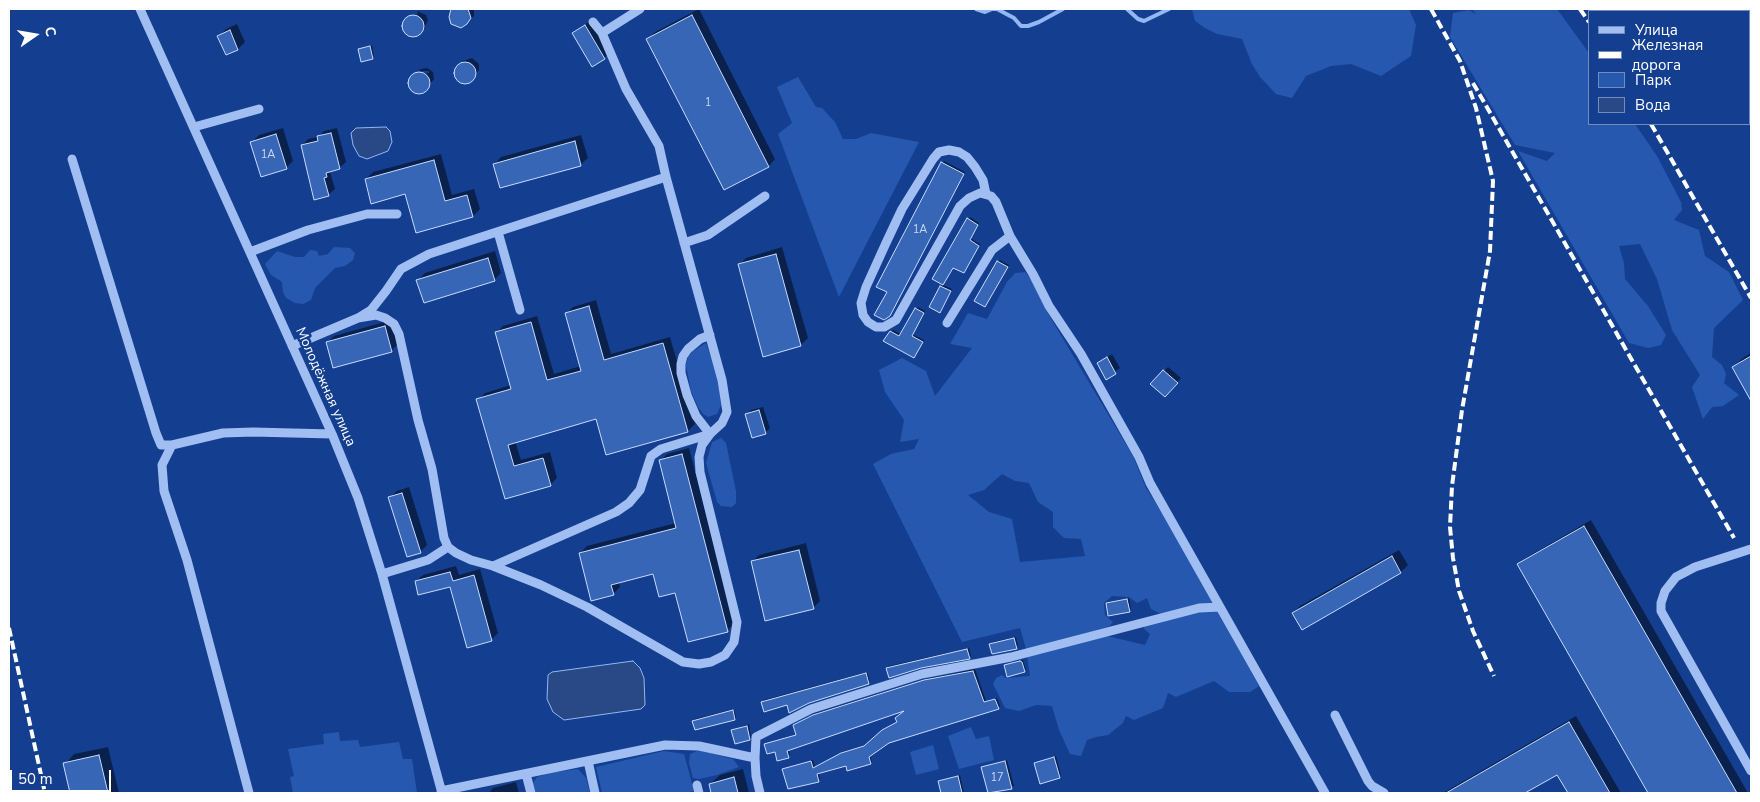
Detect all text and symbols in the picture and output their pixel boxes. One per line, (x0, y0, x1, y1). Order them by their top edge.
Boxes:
north arrow (10, 10, 60, 60)
legend (1588, 10, 1750, 125)
text: Улица (1635, 20, 1678, 40)
text: С (40, 25, 60, 38)
text: Железная дорога (1632, 35, 1703, 75)
text: Парк (1635, 70, 1671, 90)
text: Вода (1635, 95, 1671, 115)
house number: 1 (705, 96, 711, 110)
house number: 1А (261, 148, 275, 162)
house number: 1А (913, 223, 927, 237)
street label: Молодёжная улица (291, 325, 359, 449)
scale bar (12, 760, 114, 792)
text: 50 m (18, 769, 53, 789)
house number: 17 (990, 771, 1004, 785)

